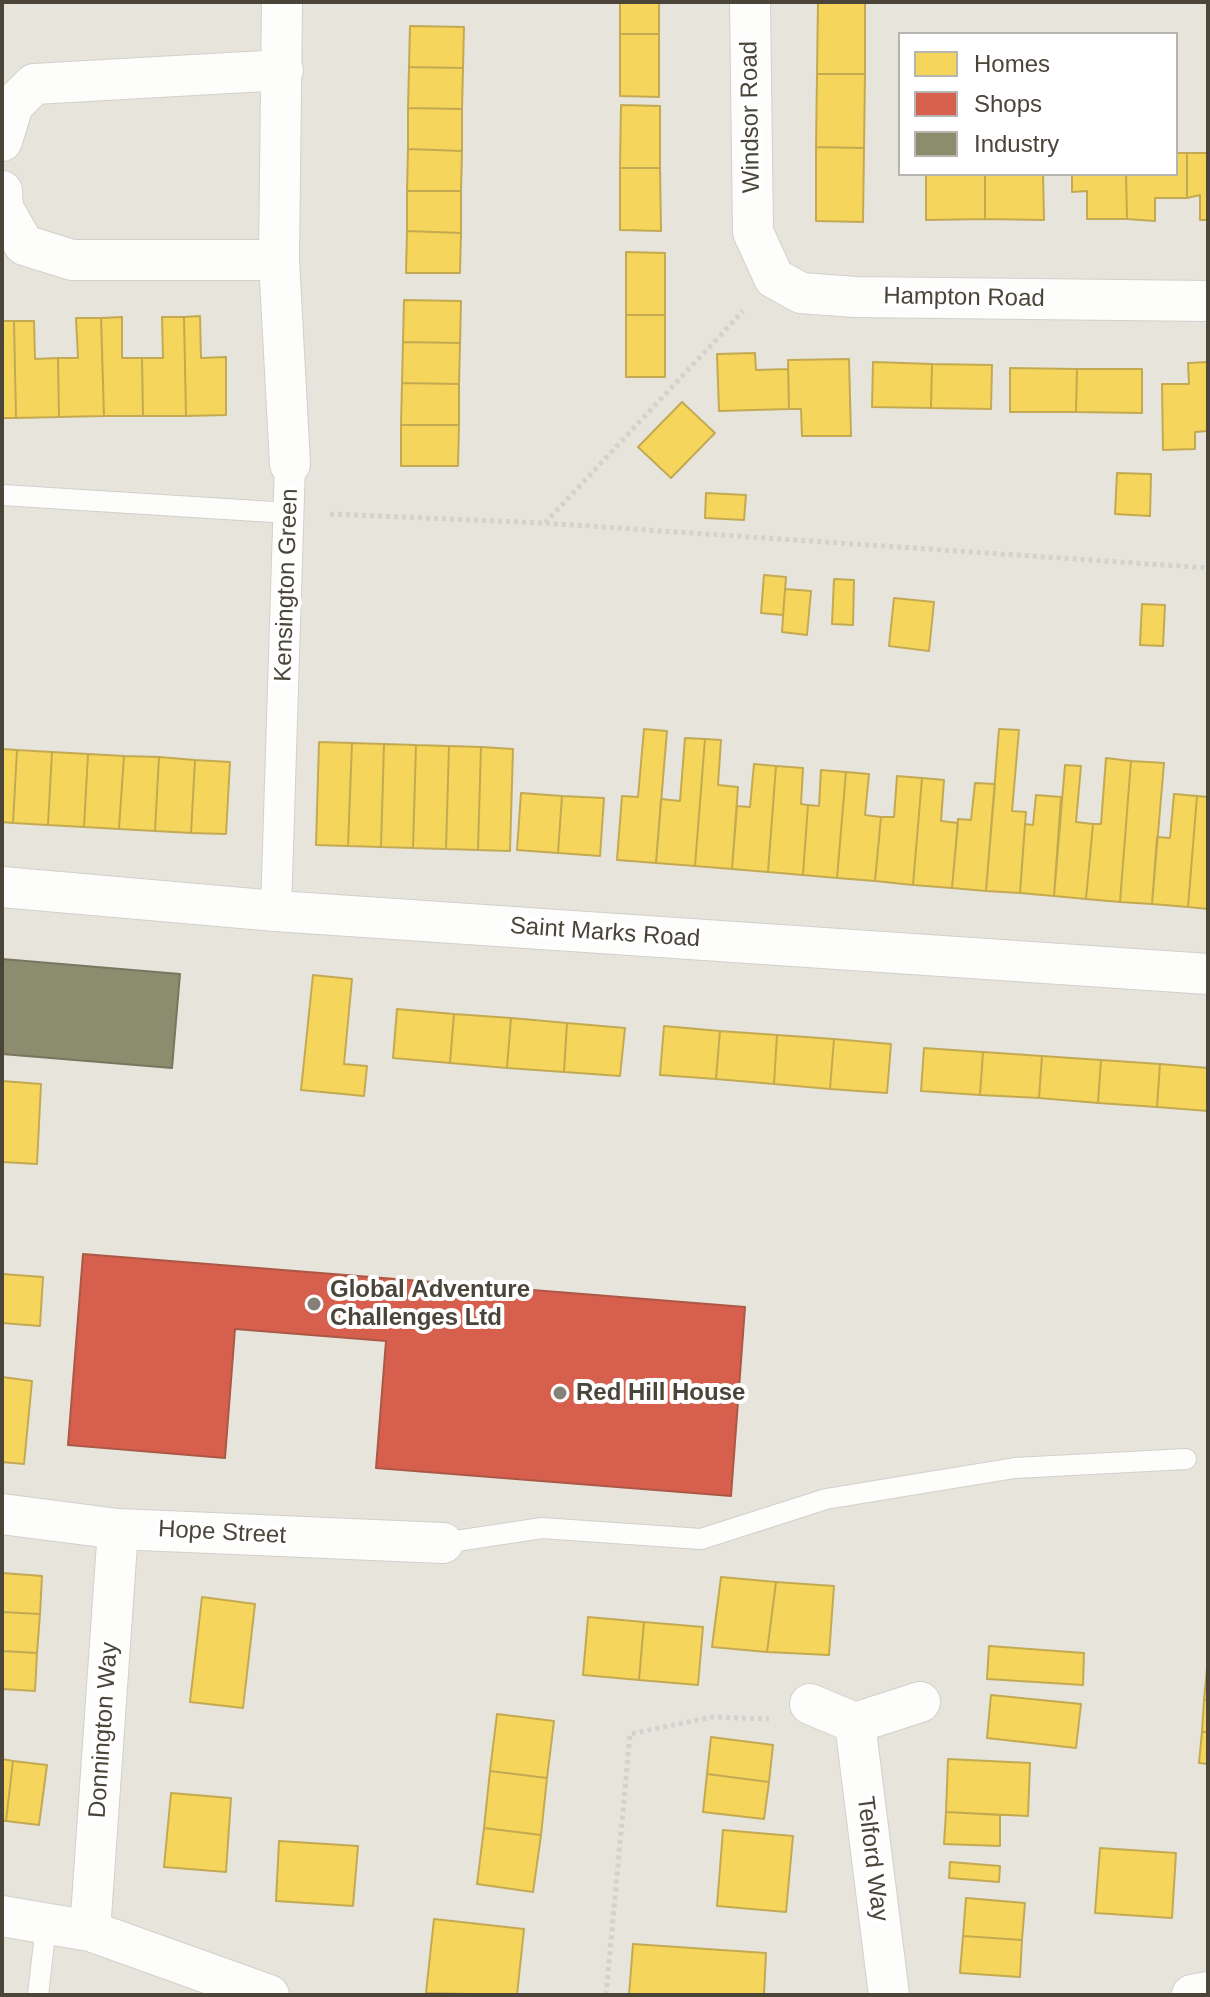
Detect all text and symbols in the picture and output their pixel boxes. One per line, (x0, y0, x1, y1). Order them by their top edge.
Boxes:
legend (898, 32, 1178, 176)
street label: Windsor Road (735, 41, 767, 193)
text: Homes (974, 50, 1050, 77)
text: Shops (974, 90, 1042, 117)
text: Industry (974, 130, 1059, 157)
street label: Hampton Road (883, 282, 1045, 314)
street label: Kensington Green (269, 488, 305, 682)
street label: Saint Marks Road (509, 912, 701, 954)
place label: Global Adventure Challenges Ltd (330, 1276, 530, 1332)
marker: Global Adventure Challenges Ltd (305, 1295, 323, 1313)
place label: Red Hill House (576, 1379, 745, 1407)
marker: Red Hill House (551, 1384, 569, 1402)
street label: Hope Street (157, 1515, 287, 1551)
street label: Donnington Way (83, 1641, 125, 1819)
street label: Telford Way (850, 1795, 894, 1923)

